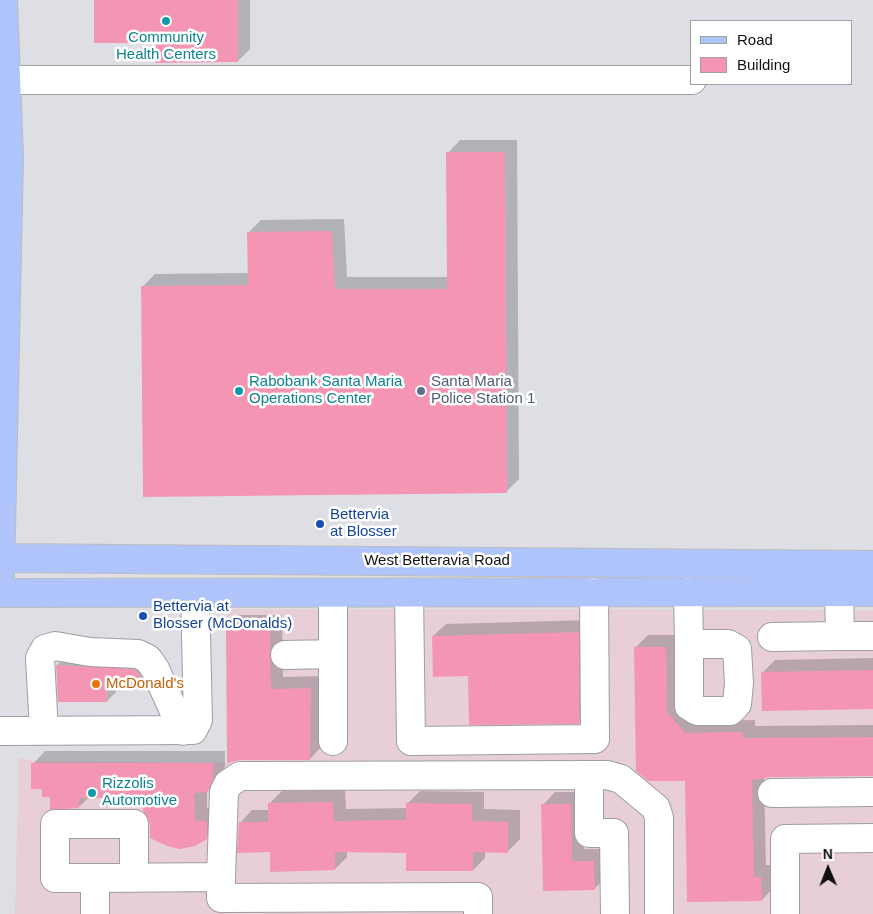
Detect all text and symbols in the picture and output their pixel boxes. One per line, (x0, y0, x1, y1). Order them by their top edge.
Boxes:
marker: Community Health Centers (160, 15, 172, 27)
legend (690, 20, 853, 85)
place label: Community Health Centers (116, 29, 216, 64)
text: Road (737, 31, 773, 48)
text: Building (737, 56, 790, 73)
place label: Rabobank Santa Maria Operations Center (249, 373, 402, 408)
place label: Santa Maria Police Station 1 (431, 373, 535, 408)
marker: Rabobank Santa Maria Operations Center (233, 385, 245, 397)
marker: Santa Maria Police Station 1 (415, 385, 427, 397)
place label: Bettervia at Blosser (330, 506, 397, 541)
marker: Bettervia at Blosser (314, 518, 326, 530)
street label: West Betteravia Road (364, 552, 510, 570)
place label: Bettervia at Blosser (McDonalds) (153, 598, 292, 633)
marker: Bettervia at Blosser (McDonalds) (137, 610, 149, 622)
place label: McDonald's (106, 675, 184, 693)
marker: McDonald's (90, 678, 102, 690)
place label: Rizzolis Automotive (102, 775, 177, 810)
marker: Rizzolis Automotive (86, 787, 98, 799)
north arrow (803, 844, 853, 894)
text: N (823, 846, 833, 862)

